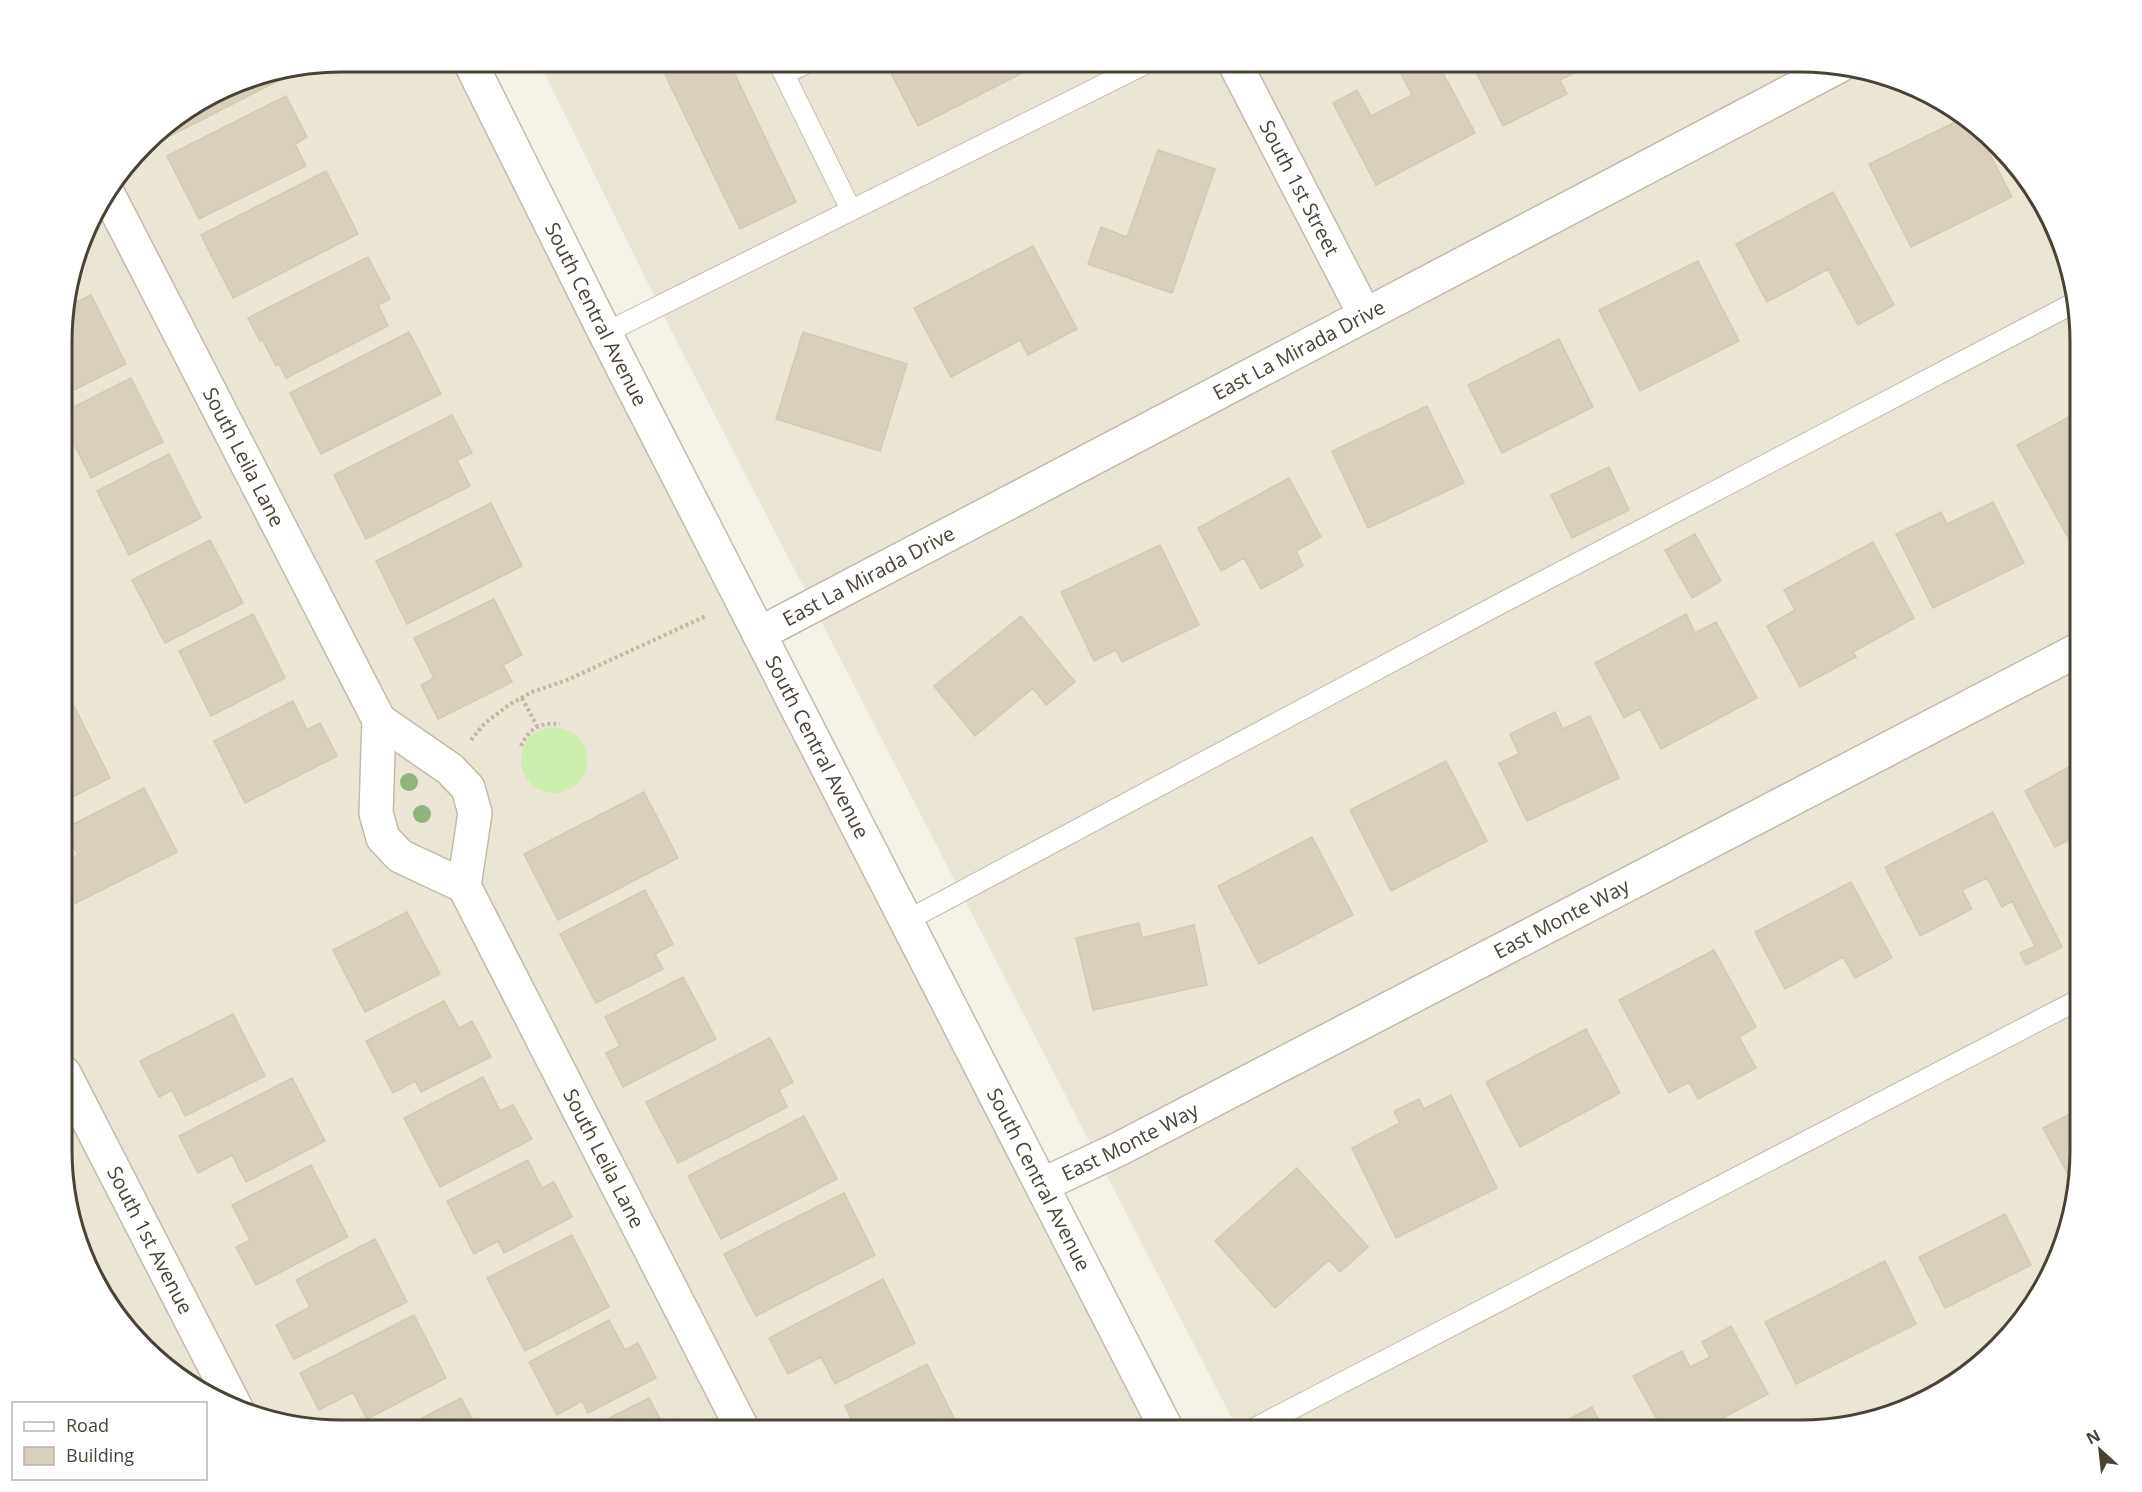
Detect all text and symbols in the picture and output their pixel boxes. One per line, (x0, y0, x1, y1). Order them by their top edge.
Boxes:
street label: South 1st Street (1253, 115, 1346, 260)
street label: South Central Avenue (539, 218, 654, 410)
street label: East La Mirada Drive (1208, 293, 1389, 406)
street label: South Leila Lane (197, 383, 291, 531)
street label: East La Mirada Drive (778, 519, 959, 632)
street label: South Central Avenue (759, 651, 876, 843)
street label: East Monte Way (1489, 871, 1635, 965)
street label: South Central Avenue (981, 1083, 1097, 1276)
street label: South Leila Lane (557, 1084, 651, 1232)
street label: East Monte Way (1057, 1096, 1204, 1187)
street label: South 1st Avenue (101, 1161, 200, 1319)
legend (12, 1402, 207, 1480)
text: Road (66, 1413, 109, 1437)
north arrow (2070, 1420, 2130, 1480)
text: N (2082, 1424, 2104, 1449)
text: Building (66, 1443, 134, 1467)

